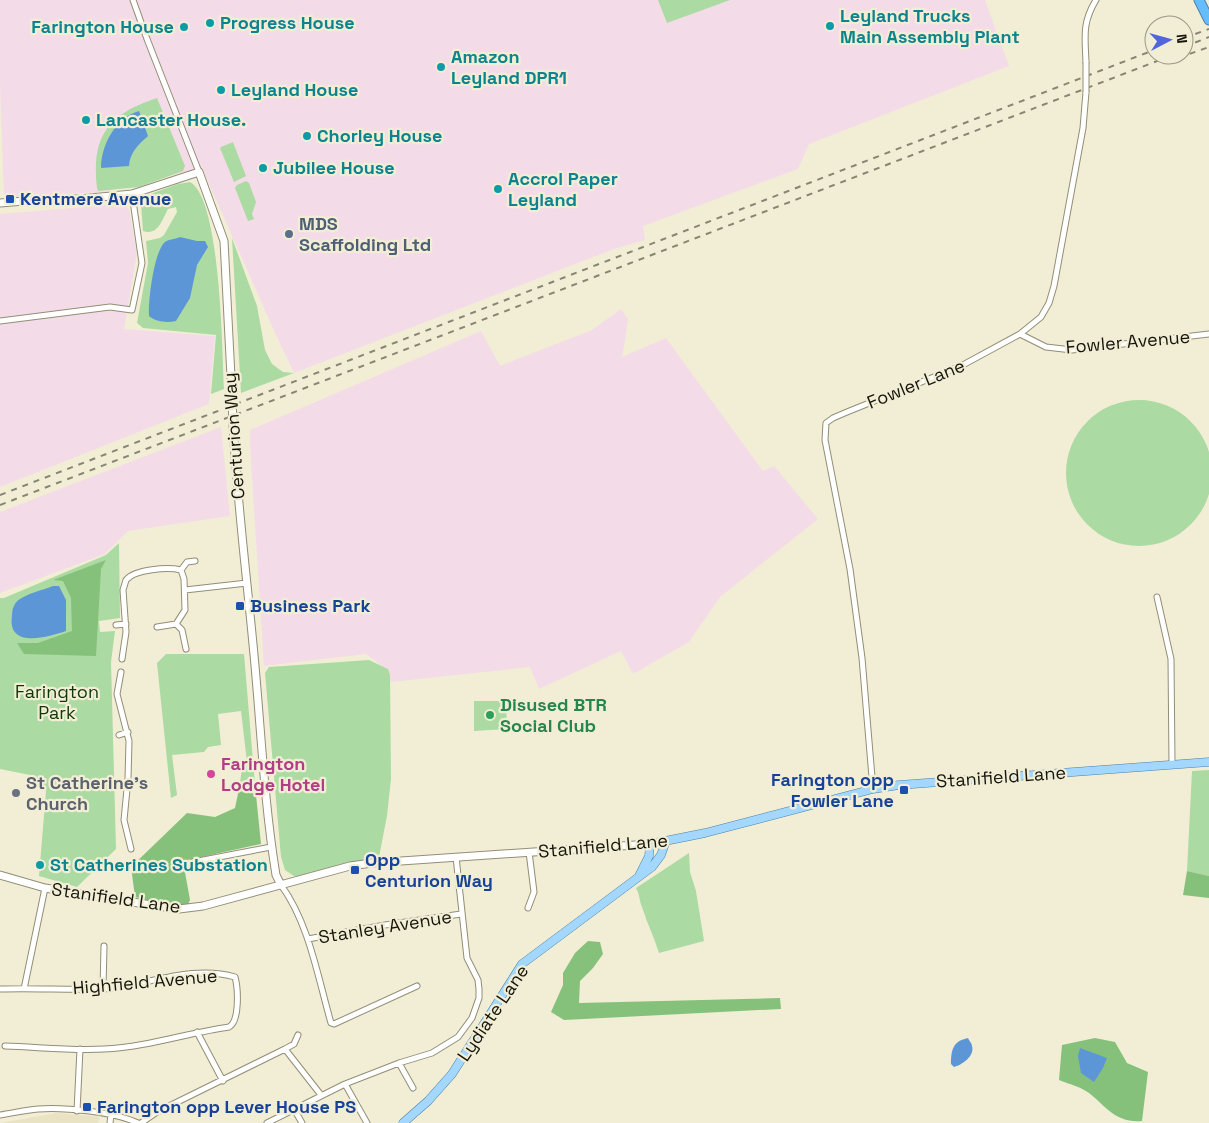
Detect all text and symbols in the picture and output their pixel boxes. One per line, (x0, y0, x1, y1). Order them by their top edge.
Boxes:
place label: Leyland Trucks Main Assembly Plant (840, 4, 1020, 48)
place label: Progress House (220, 11, 355, 34)
place label: Farington House (31, 15, 174, 38)
north arrow (1144, 15, 1194, 65)
marker: Progress House (204, 17, 216, 29)
marker: Leyland Trucks Main Assembly Plant (824, 20, 836, 32)
marker: Farington House (178, 21, 190, 33)
text: N (1172, 33, 1191, 44)
place label: Amazon Leyland DPR1 (451, 45, 567, 89)
marker: Amazon Leyland DPR1 (435, 61, 447, 73)
place label: Leyland House (231, 78, 358, 101)
marker: Leyland House (215, 84, 227, 96)
place label: Lancaster House. (96, 108, 246, 131)
marker: Lancaster House. (80, 114, 92, 126)
place label: Chorley House (317, 124, 442, 147)
marker: Chorley House (301, 130, 313, 142)
place label: Jubilee House (273, 156, 395, 179)
marker: Jubilee House (257, 162, 269, 174)
place label: Accrol Paper Leyland (508, 167, 618, 211)
marker: Accrol Paper Leyland (492, 183, 504, 195)
place label: Kentmere Avenue (20, 187, 171, 210)
marker: Kentmere Avenue (4, 193, 16, 205)
place label: MDS Scaffolding Ltd (299, 212, 431, 256)
marker: MDS Scaffolding Ltd (283, 228, 295, 240)
street label: Fowler Avenue (1065, 325, 1191, 358)
street label: Fowler Lane (864, 354, 968, 414)
street label: Centurion Way (218, 372, 249, 500)
place label: Business Park (250, 594, 371, 617)
marker: Business Park (234, 600, 246, 612)
park label: Farington Park (15, 680, 99, 724)
place label: Disused BTR Social Club (500, 693, 607, 737)
marker: Disused BTR Social Club (484, 709, 496, 721)
place label: Farington Lodge Hotel (221, 752, 325, 796)
street label: Stanifield Lane (935, 760, 1067, 793)
marker: Farington Lodge Hotel (205, 768, 217, 780)
place label: Farington opp Fowler Lane (771, 768, 894, 812)
place label: St Catherine's Church (26, 771, 148, 815)
marker: Farington opp Fowler Lane (898, 784, 910, 796)
marker: St Catherine's Church (10, 787, 22, 799)
street label: Stanifield Lane (537, 828, 669, 863)
place label: Opp Centurion Way (365, 848, 493, 892)
place label: St Catherines Substation (50, 853, 268, 876)
marker: St Catherines Substation (34, 859, 46, 871)
marker: Opp Centurion Way (349, 864, 361, 876)
street label: Stanifield Lane (50, 877, 182, 918)
street label: Stanley Avenue (317, 905, 453, 948)
street label: Lydiate Lane (452, 960, 533, 1065)
street label: Highfield Avenue (72, 964, 218, 999)
place label: Farington opp Lever House PS (97, 1095, 356, 1118)
marker: Farington opp Lever House PS (81, 1101, 93, 1113)

